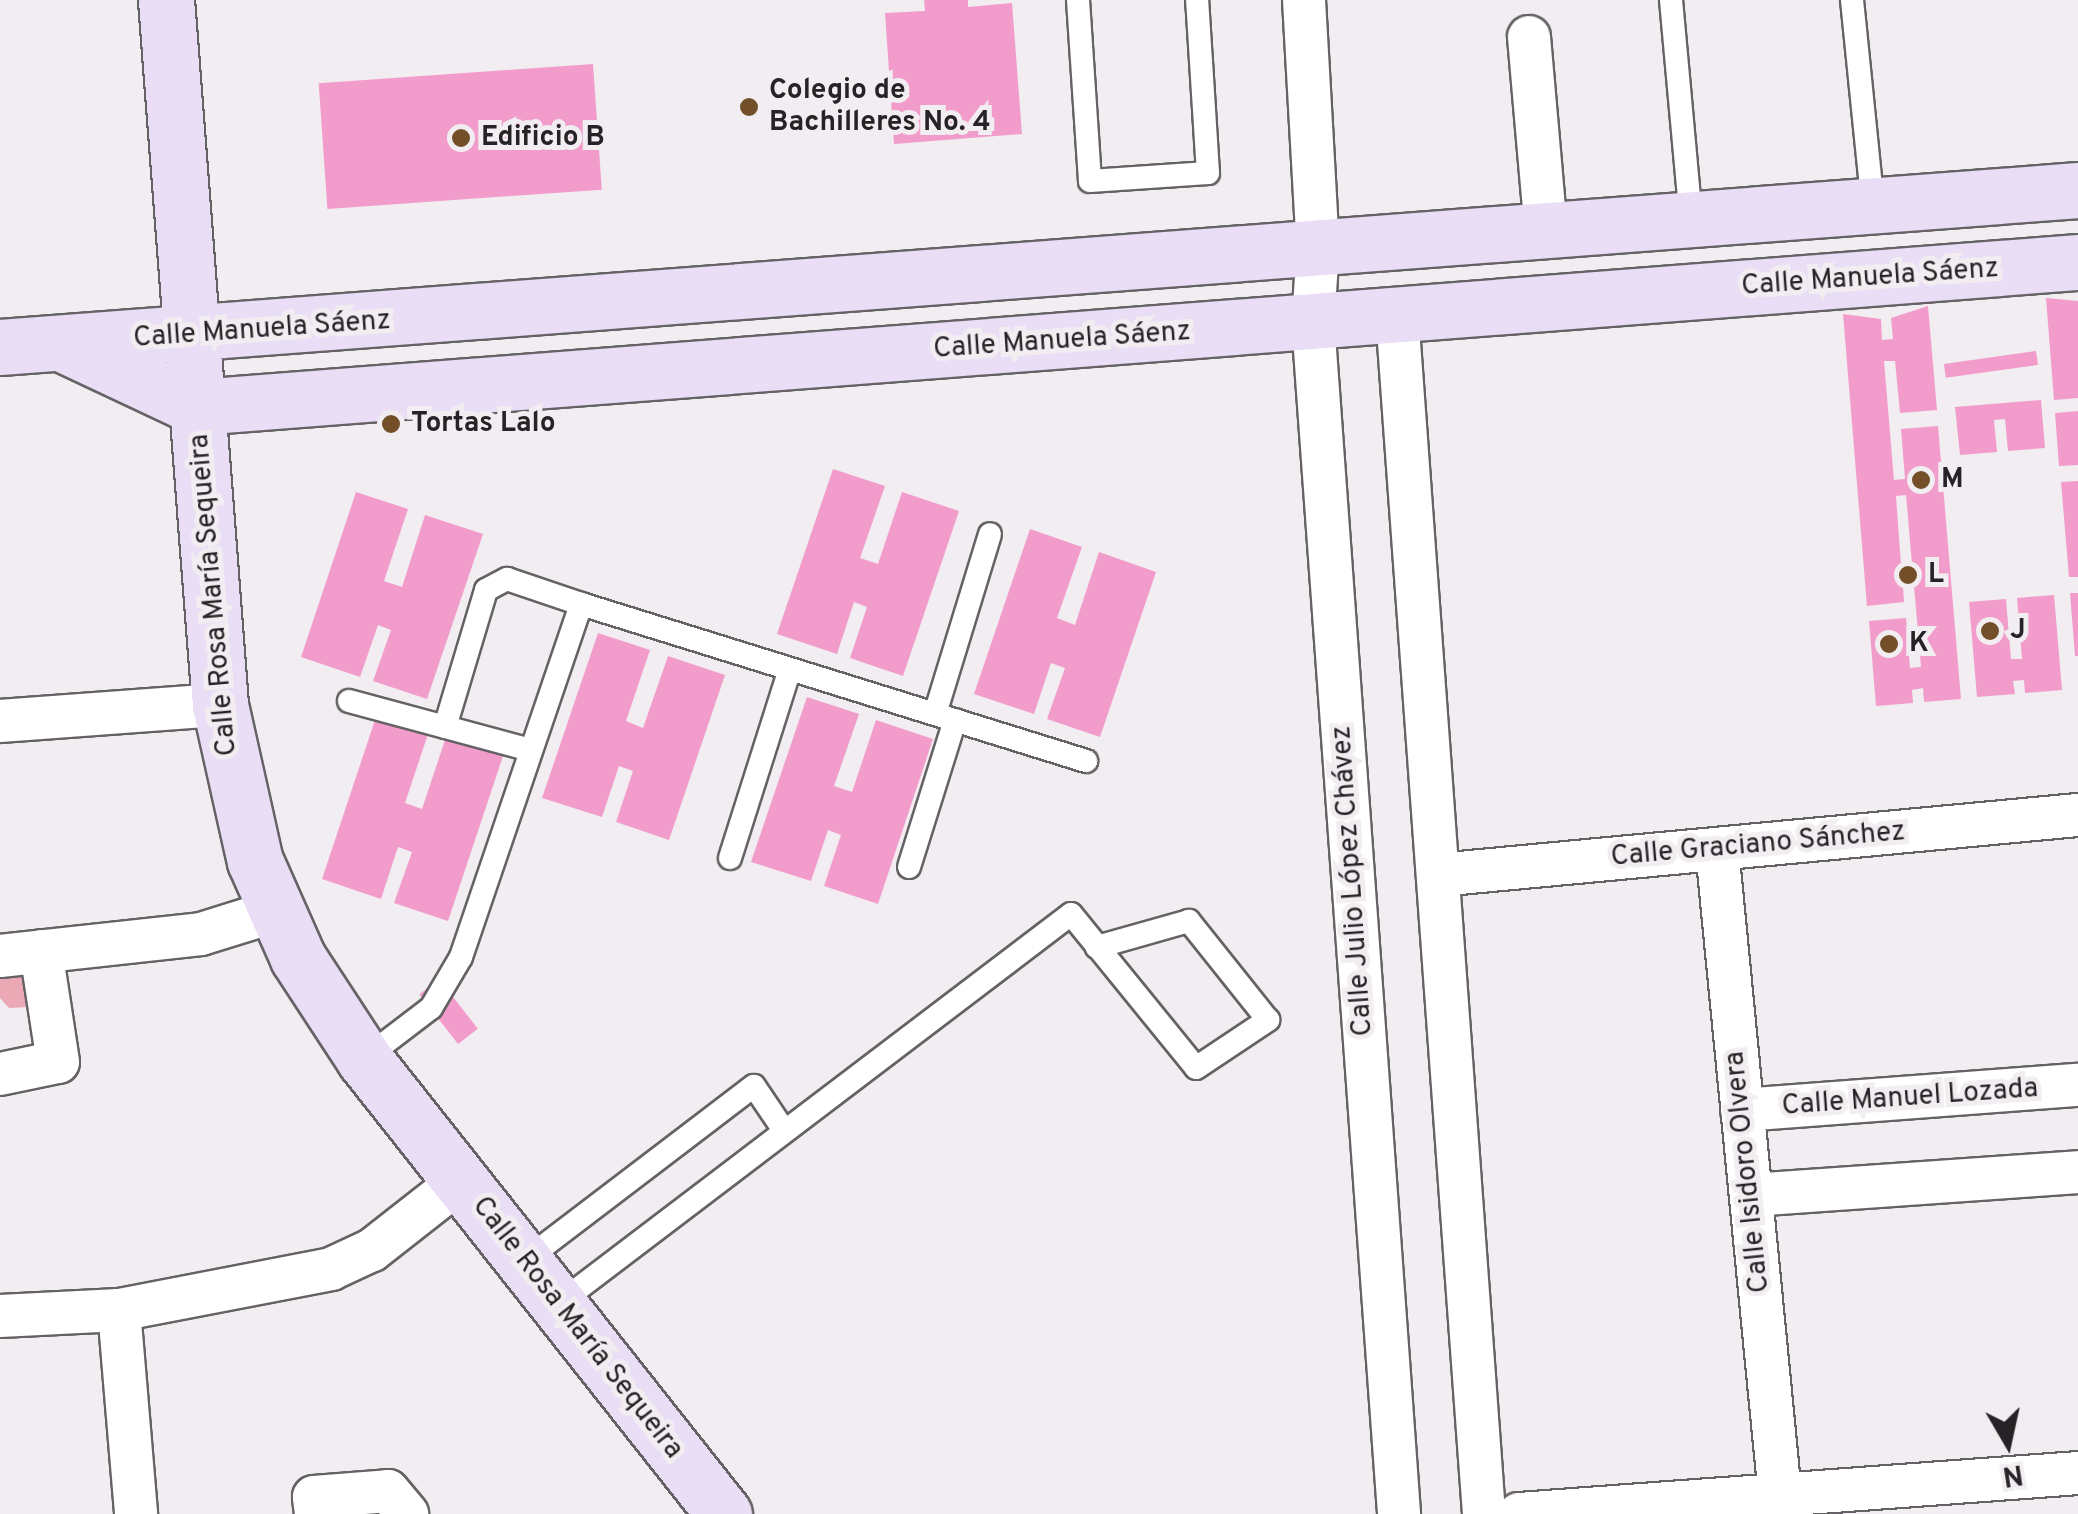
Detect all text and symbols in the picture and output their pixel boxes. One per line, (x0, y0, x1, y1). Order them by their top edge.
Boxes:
place label: Colegio de Bachilleres No. 4 (769, 74, 991, 140)
marker: Colegio de Bachilleres No. 4 (738, 96, 760, 118)
place label: Edificio B (481, 121, 605, 155)
marker: Edificio B (450, 127, 472, 149)
street label: Calle Manuela Sáenz (1740, 252, 2000, 304)
street label: Calle Manuela Sáenz (132, 304, 392, 356)
street label: Calle Manuela Sáenz (932, 315, 1192, 367)
place label: Tortas Lalo (411, 407, 555, 441)
marker: Tortas Lalo (380, 413, 402, 435)
street label: Calle Rosa María Sequeira (183, 433, 245, 757)
place label: M (1941, 463, 1964, 497)
marker: M (1910, 469, 1932, 491)
place label: L (1928, 558, 1944, 592)
marker: L (1897, 564, 1919, 586)
place label: J (2010, 614, 2026, 648)
marker: J (1979, 620, 2001, 642)
place label: K (1909, 627, 1929, 661)
marker: K (1878, 633, 1900, 655)
street label: Calle Julio López Chávez (1325, 725, 1381, 1037)
street label: Calle Graciano Sánchez (1609, 815, 1907, 875)
street label: Calle Isidoro Olvera (1719, 1050, 1777, 1294)
street label: Calle Manuel Lozada (1781, 1072, 2039, 1124)
street label: Calle Rosa María Sequeira (464, 1190, 690, 1466)
north arrow (1958, 1394, 2058, 1494)
text: N (2000, 1454, 2025, 1493)

